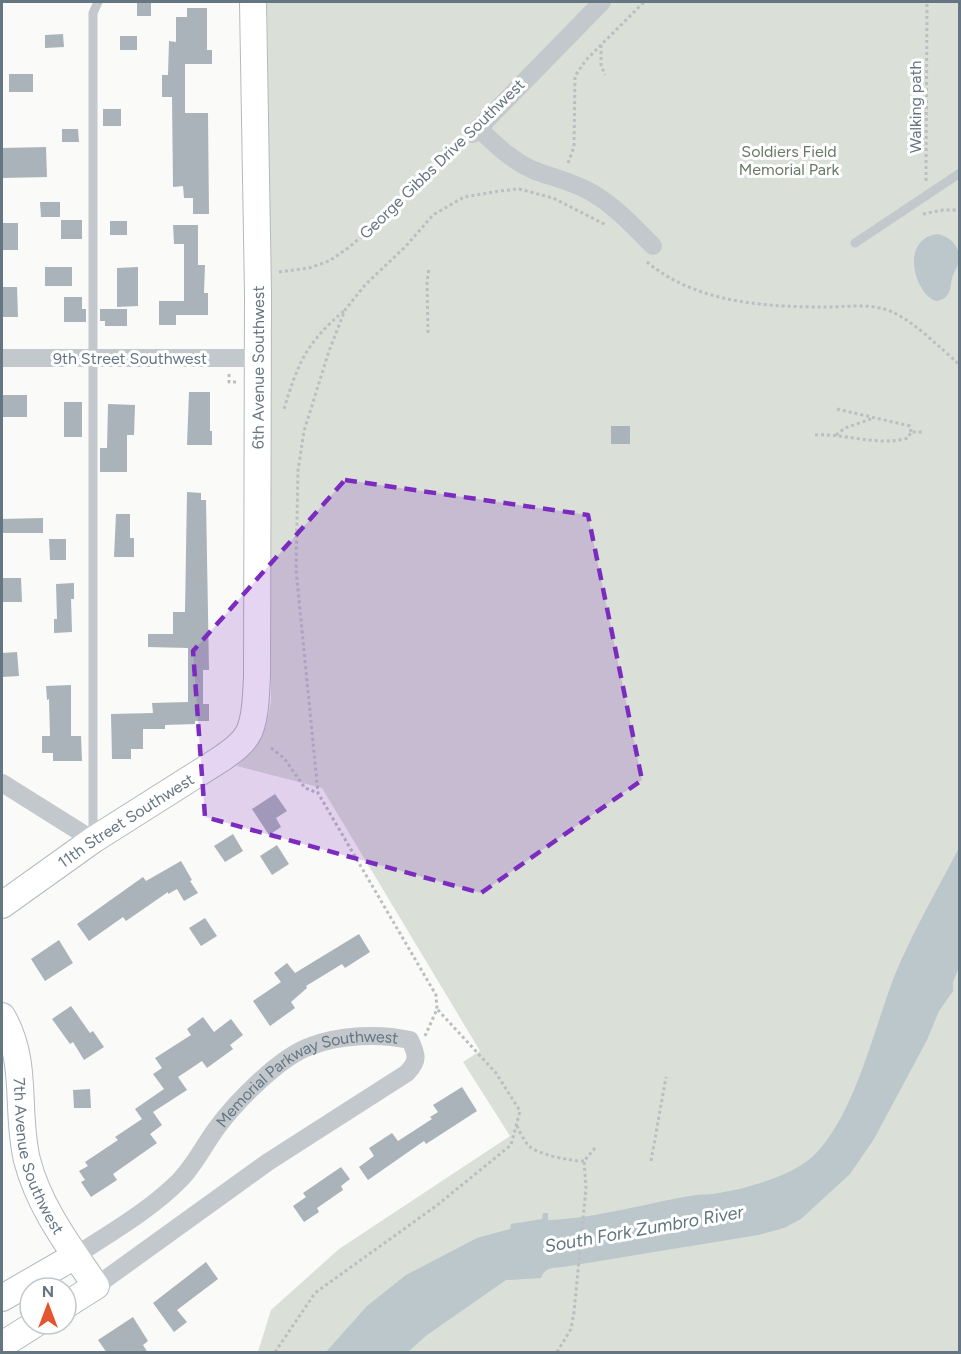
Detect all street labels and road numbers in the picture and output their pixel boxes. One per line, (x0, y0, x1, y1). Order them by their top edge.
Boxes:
street label: Walking path (906, 61, 925, 153)
street label: George Gibbs Drive Southwest (356, 75, 528, 243)
street label: 6th Avenue Southwest (248, 285, 268, 449)
street label: 9th Street Southwest (53, 349, 207, 368)
street label: 11th Street Southwest (54, 769, 197, 872)
street label: Memorial Parkway Southwest (212, 1026, 400, 1131)
street label: 7th Avenue Southwest (10, 1077, 68, 1238)

